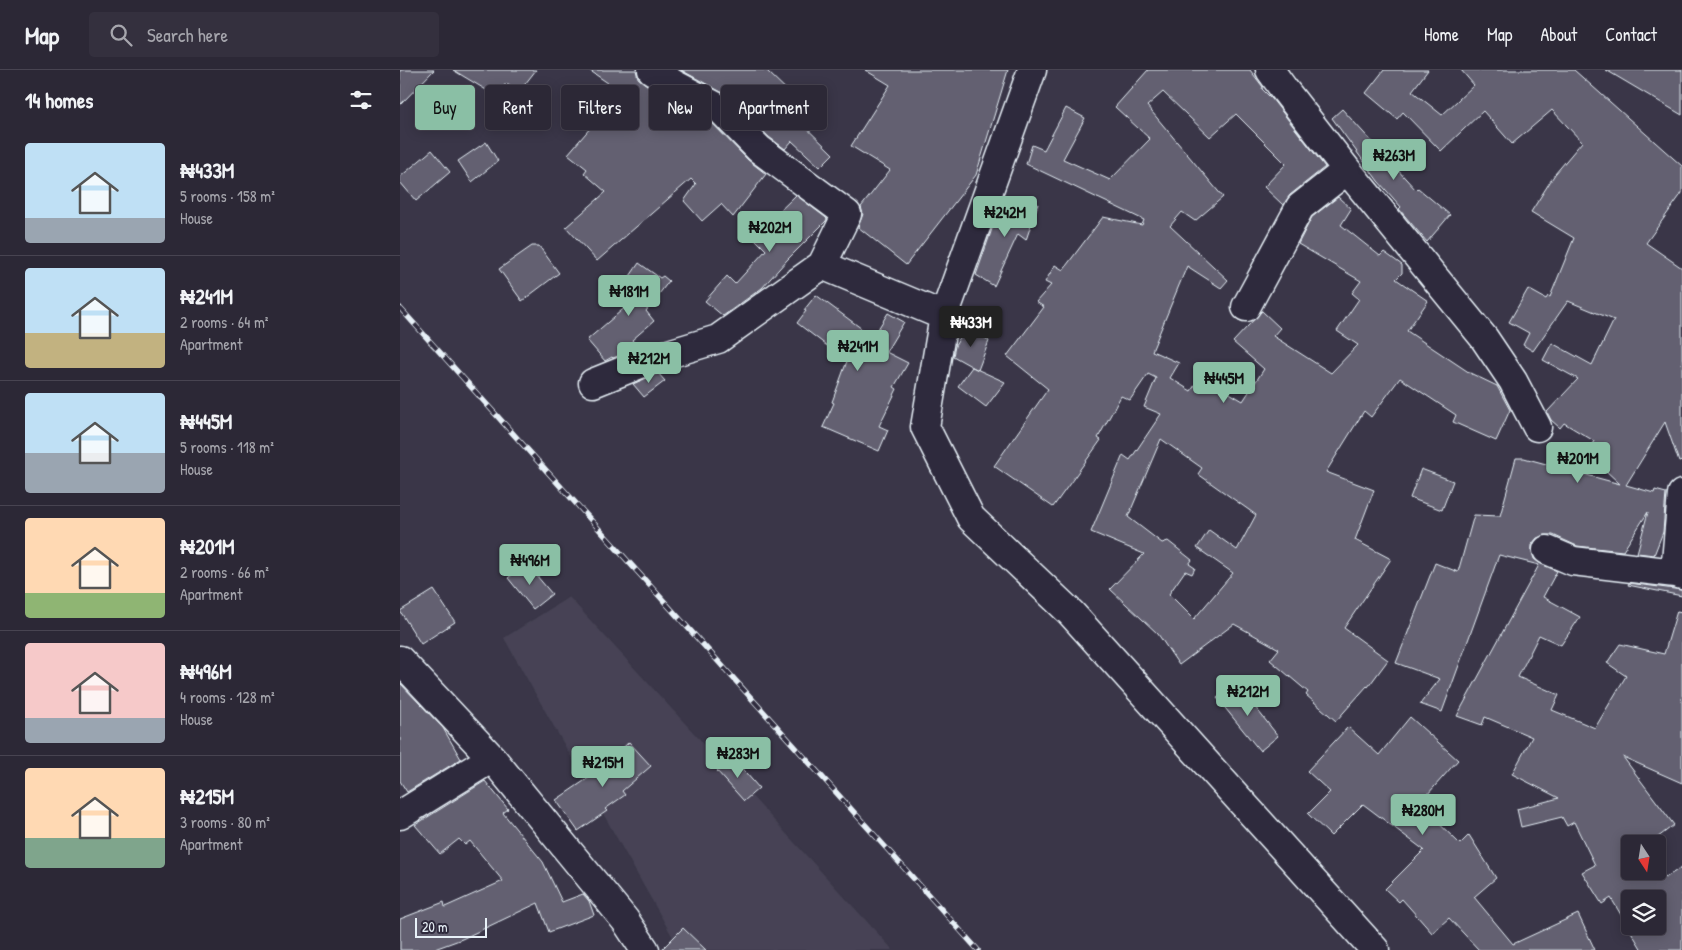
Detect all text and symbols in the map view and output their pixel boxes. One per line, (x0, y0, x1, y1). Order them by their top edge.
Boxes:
search box (89, 12, 439, 57)
text: Map (25, 19, 59, 51)
icon: search (107, 21, 135, 49)
text: Search here (147, 22, 228, 48)
text: Home (1424, 22, 1459, 47)
text: Map (1487, 22, 1512, 47)
text: About (1540, 22, 1577, 47)
text: Contact (1605, 22, 1657, 47)
chip: Buy (415, 85, 475, 130)
chip: Rent (485, 85, 551, 130)
chip: Filters (561, 85, 639, 130)
chip: New (649, 85, 711, 130)
chip: Apartment (721, 85, 827, 130)
text: 14 homes (25, 86, 93, 115)
icon: filters (347, 86, 375, 114)
pin: ₦263M (1359, 138, 1429, 181)
text: ₦263M (1373, 144, 1415, 166)
text: ₦433M (180, 156, 234, 185)
icon: home (65, 163, 125, 223)
text: 5 rooms · 158 m² (180, 185, 275, 207)
pin: ₦242M (970, 196, 1040, 238)
text: ₦242M (984, 201, 1026, 223)
text: House (180, 207, 213, 229)
pin: ₦202M (735, 210, 805, 253)
text: ₦202M (748, 216, 792, 238)
pin: ₦181M (594, 274, 664, 317)
text: ₦181M (609, 280, 649, 302)
text: ₦241M (180, 282, 233, 311)
icon: home (65, 288, 125, 348)
pin: ₦433M (936, 306, 1006, 348)
text: 2 rooms · 64 m² (180, 311, 268, 333)
text: ₦433M (950, 311, 992, 333)
pin: ₦241M (823, 330, 893, 372)
text: Apartment (180, 333, 243, 355)
text: ₦241M (838, 335, 878, 357)
pin: ₦212M (614, 342, 684, 384)
text: ₦212M (628, 347, 670, 369)
pin: ₦445M (1189, 362, 1259, 404)
text: ₦445M (1204, 367, 1244, 389)
text: ₦445M (180, 407, 232, 436)
icon: home (65, 413, 125, 473)
text: 5 rooms · 118 m² (180, 436, 274, 458)
pin: ₦201M (1543, 442, 1613, 484)
text: ₦201M (1557, 447, 1599, 469)
text: House (180, 458, 213, 480)
text: ₦201M (180, 532, 235, 561)
icon: home (65, 538, 125, 598)
pin: ₦496M (495, 544, 565, 586)
text: ₦496M (510, 549, 550, 571)
text: 2 rooms · 66 m² (180, 561, 269, 583)
text: Apartment (180, 583, 243, 605)
text: ₦496M (180, 657, 232, 686)
icon: home (65, 663, 125, 723)
pin: ₦212M (1213, 674, 1283, 717)
text: ₦212M (1227, 680, 1269, 702)
text: 4 rooms · 128 m² (180, 686, 275, 708)
text: House (180, 708, 213, 730)
pin: ₦283M (703, 736, 773, 779)
text: ₦283M (717, 742, 759, 764)
pin: ₦215M (568, 746, 638, 788)
text: ₦215M (582, 751, 624, 773)
text: ₦215M (180, 782, 234, 811)
icon: home (65, 788, 125, 848)
pin: ₦280M (1388, 794, 1458, 836)
text: ₦280M (1402, 799, 1444, 821)
text: 3 rooms · 80 m² (180, 811, 270, 833)
text: Apartment (180, 833, 243, 855)
north arrow (1621, 835, 1666, 880)
map controls (1621, 835, 1666, 935)
button: layers (1621, 890, 1666, 935)
scale bar (415, 915, 488, 938)
text: 20 m (422, 917, 448, 936)

